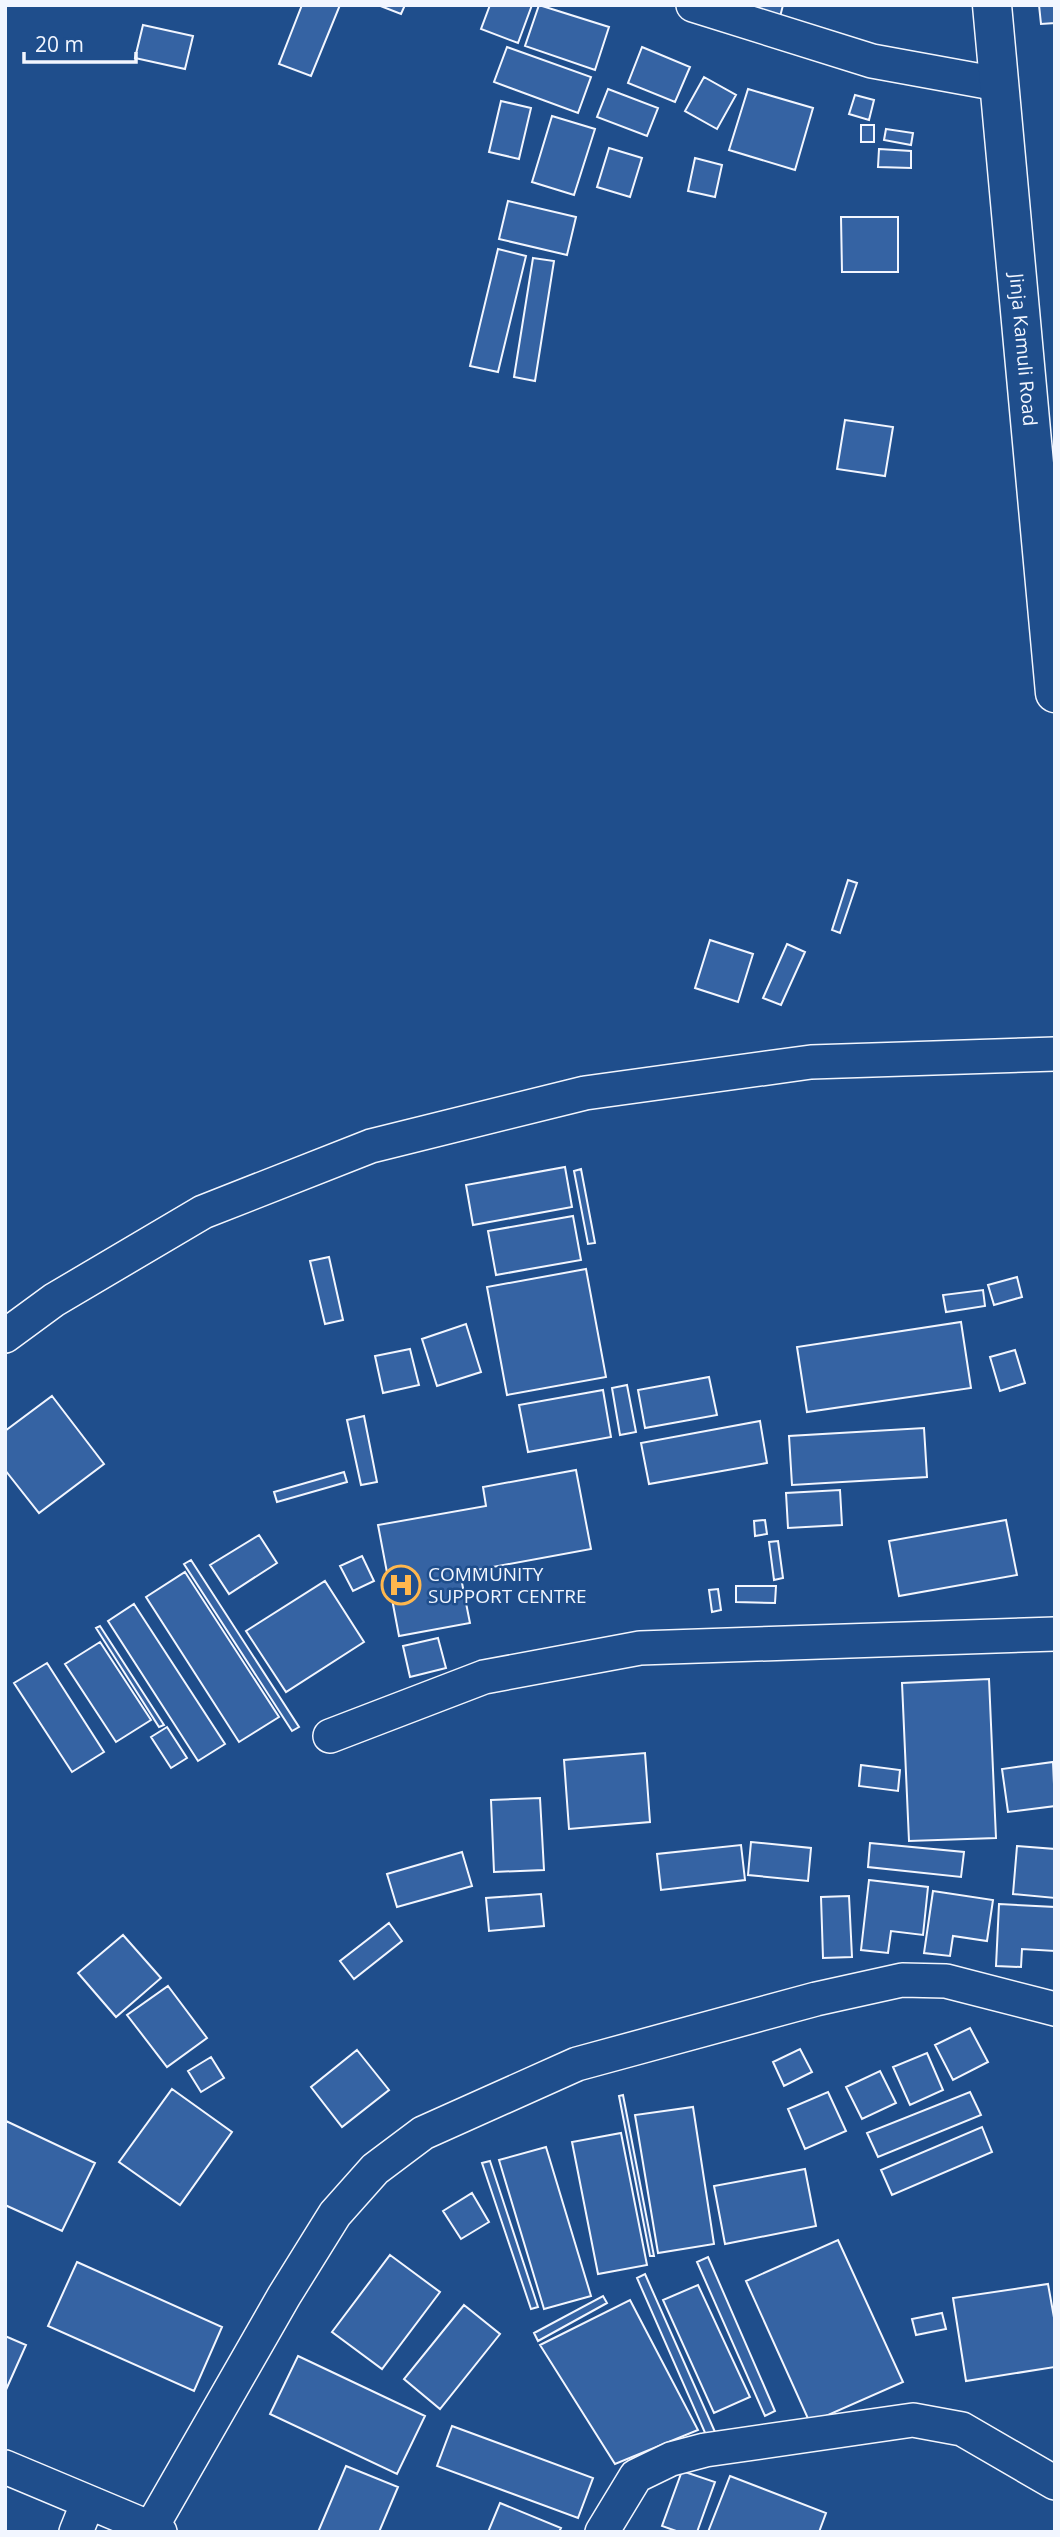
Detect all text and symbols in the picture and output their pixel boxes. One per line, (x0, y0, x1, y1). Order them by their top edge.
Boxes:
scale bar (24, 21, 136, 65)
text: 20 m (35, 30, 84, 58)
street label: Jinja Kamuli Road (1003, 270, 1043, 427)
place label: COMMUNITY SUPPORT CENTRE (428, 1561, 587, 1609)
hospital icon: COMMUNITY SUPPORT CENTRE (380, 1564, 422, 1606)

